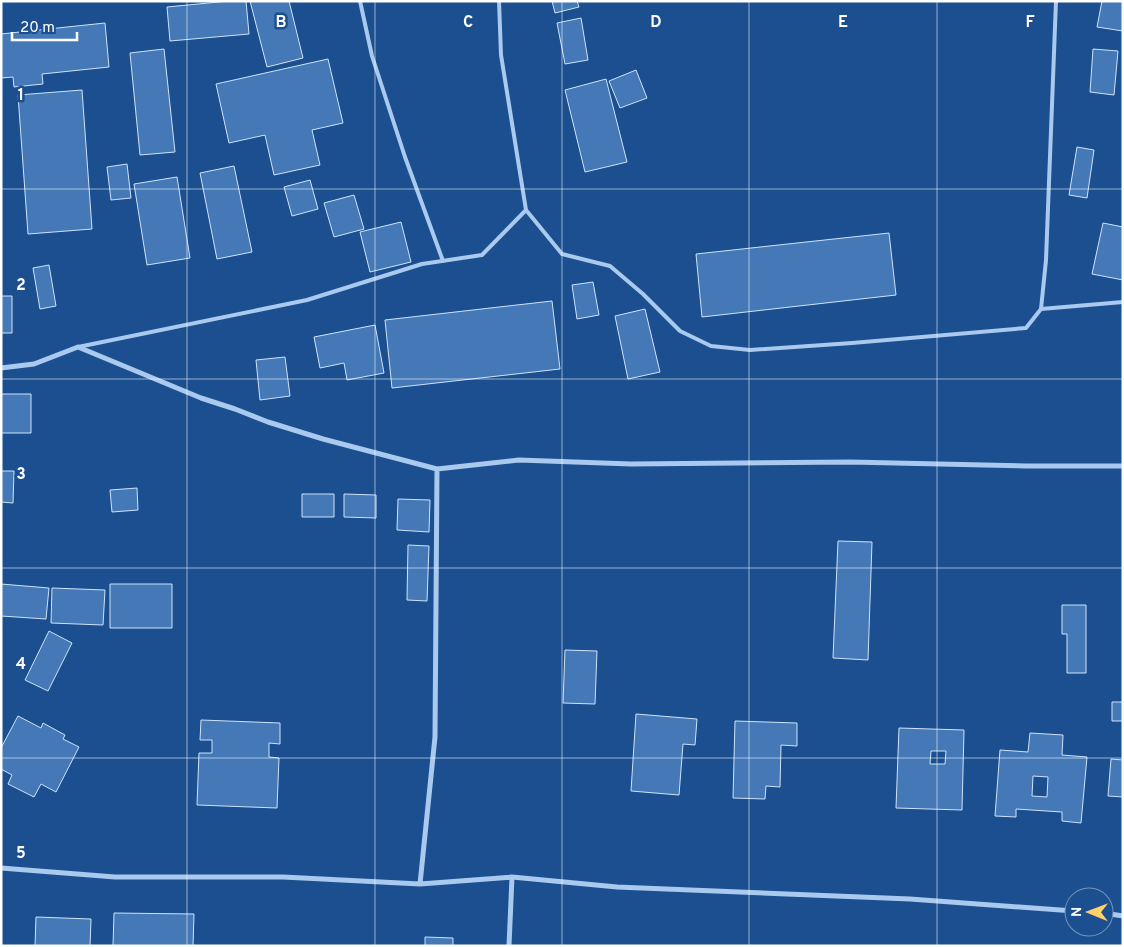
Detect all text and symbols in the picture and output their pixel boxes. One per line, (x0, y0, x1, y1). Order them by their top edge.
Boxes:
scale bar (12, 10, 78, 42)
text: B (275, 13, 287, 33)
text: C (463, 13, 473, 33)
text: D (650, 13, 662, 33)
text: E (838, 13, 848, 33)
text: F (1025, 13, 1035, 33)
text: 20 m (20, 19, 55, 38)
text: 1 (18, 86, 24, 106)
text: 2 (16, 276, 26, 296)
text: 3 (16, 465, 26, 485)
text: 4 (16, 655, 26, 675)
text: 5 (16, 844, 26, 864)
north arrow (1064, 887, 1114, 937)
text: N (1069, 907, 1086, 917)

